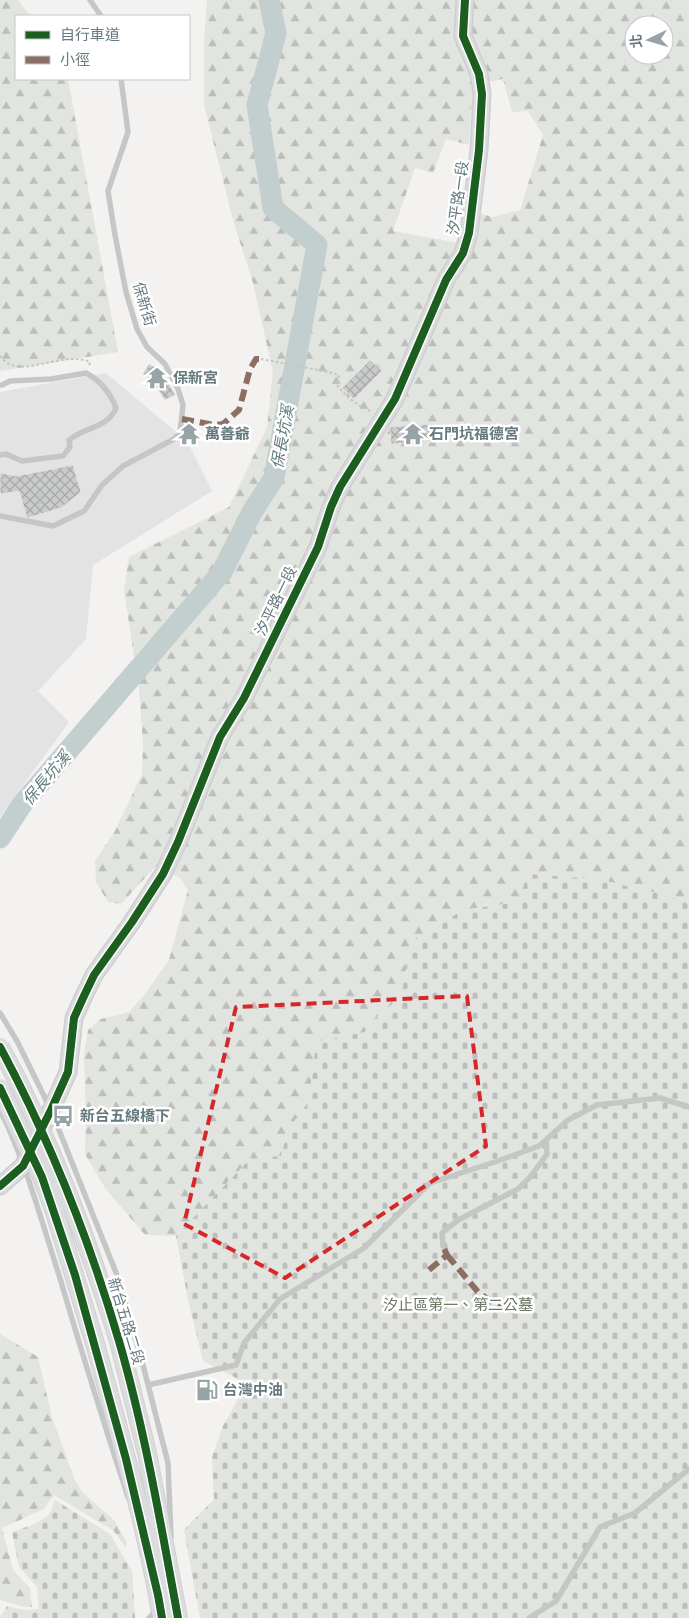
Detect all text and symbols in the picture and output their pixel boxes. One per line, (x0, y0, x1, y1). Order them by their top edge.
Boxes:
legend (15, 15, 190, 80)
north arrow (624, 15, 674, 65)
text: 自行車道 (60, 25, 120, 43)
text: 北 (626, 33, 645, 49)
text: 小徑 (60, 50, 90, 68)
street label: 汐平路一段 (443, 159, 471, 236)
street label: 保新街 (130, 280, 160, 328)
temple icon: 保新宮 (144, 365, 170, 391)
place label: 保新宮 (173, 368, 218, 386)
water label: 保長坑溪 (267, 402, 297, 470)
temple icon: 萬善爺 (176, 421, 202, 447)
temple icon: 石門坑福德宮 (400, 421, 426, 447)
place label: 萬善爺 (205, 424, 250, 442)
place label: 石門坑福德宮 (429, 424, 519, 442)
street label: 汐平路一段 (251, 563, 300, 638)
water label: 保長坑溪 (18, 746, 75, 808)
bus stop icon: 新台五線橋下 (50, 1103, 76, 1129)
place label: 新台五線橋下 (80, 1106, 170, 1124)
street label: 新台五路二段 (105, 1275, 149, 1366)
park label: 汐止區第一、第二公墓 (383, 1295, 533, 1313)
fuel station icon: 台灣中油 (194, 1377, 220, 1403)
place label: 台灣中油 (223, 1380, 283, 1398)

